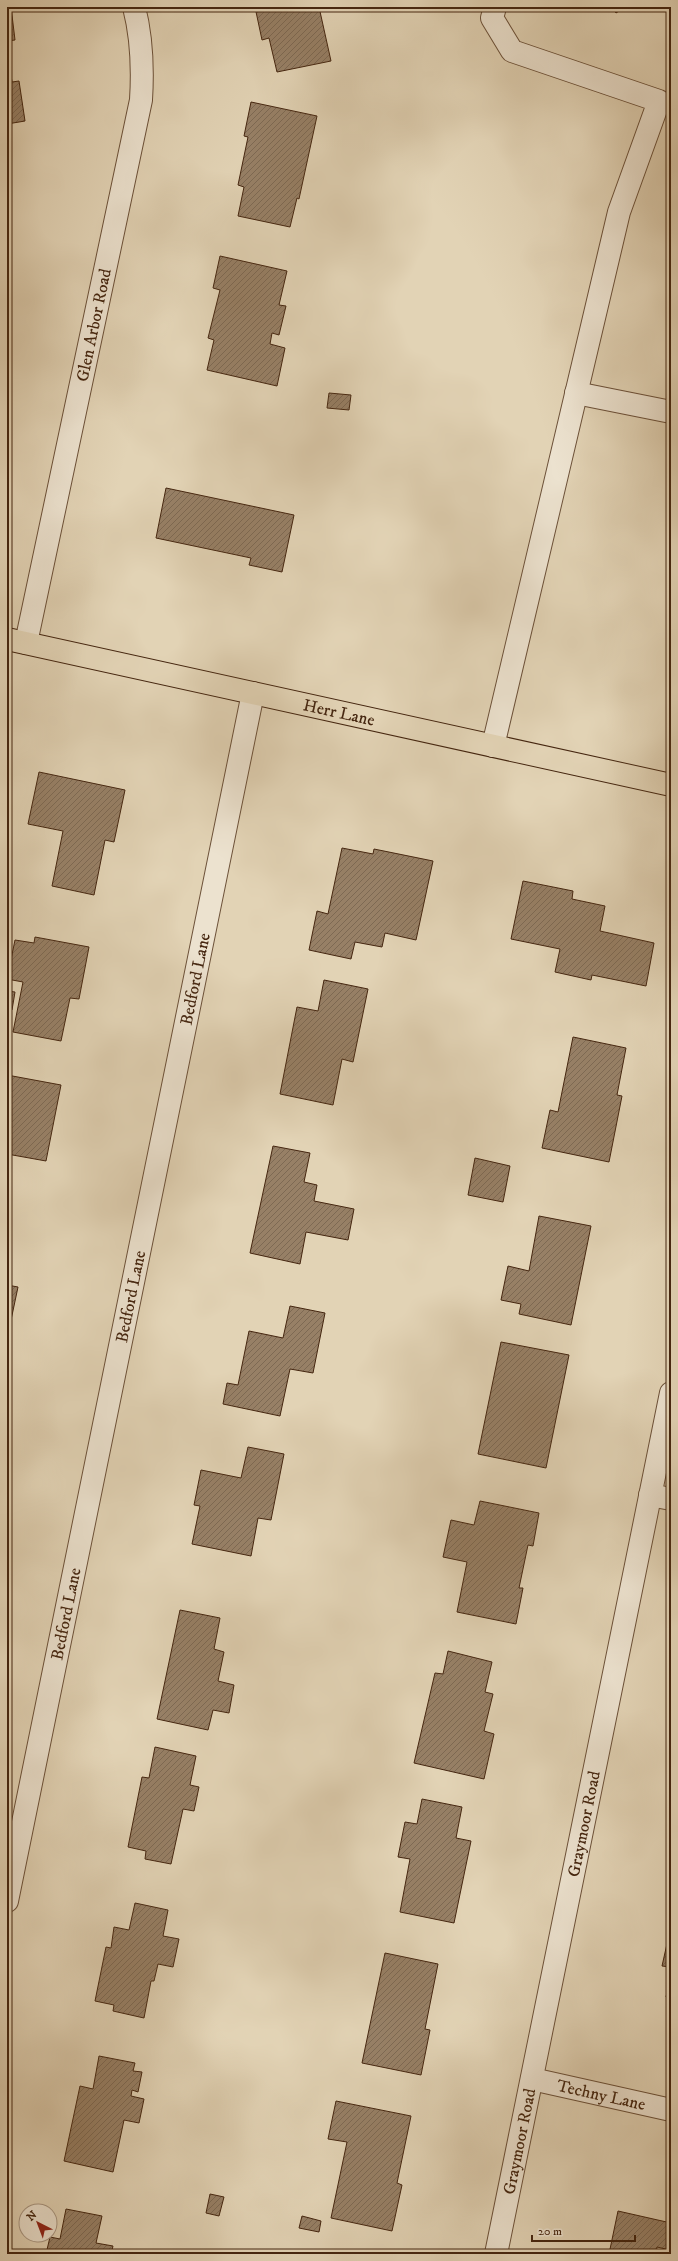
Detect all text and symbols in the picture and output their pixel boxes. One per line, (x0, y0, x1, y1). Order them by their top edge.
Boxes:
street label: Glen Arbor Road (72, 266, 117, 384)
street label: Herr Lane (301, 694, 377, 732)
street label: Bedford Lane (176, 931, 216, 1027)
street label: Bedford Lane (111, 1249, 151, 1345)
street label: Bedford Lane (46, 1566, 87, 1662)
street label: Graymoor Road (563, 1768, 606, 1879)
street label: Techny Lane (555, 2075, 648, 2116)
street label: Graymoor Road (498, 2086, 542, 2197)
north arrow (18, 2203, 58, 2243)
text: N (24, 2208, 40, 2225)
scale bar (532, 2217, 635, 2243)
text: 20 m (538, 2224, 562, 2239)

